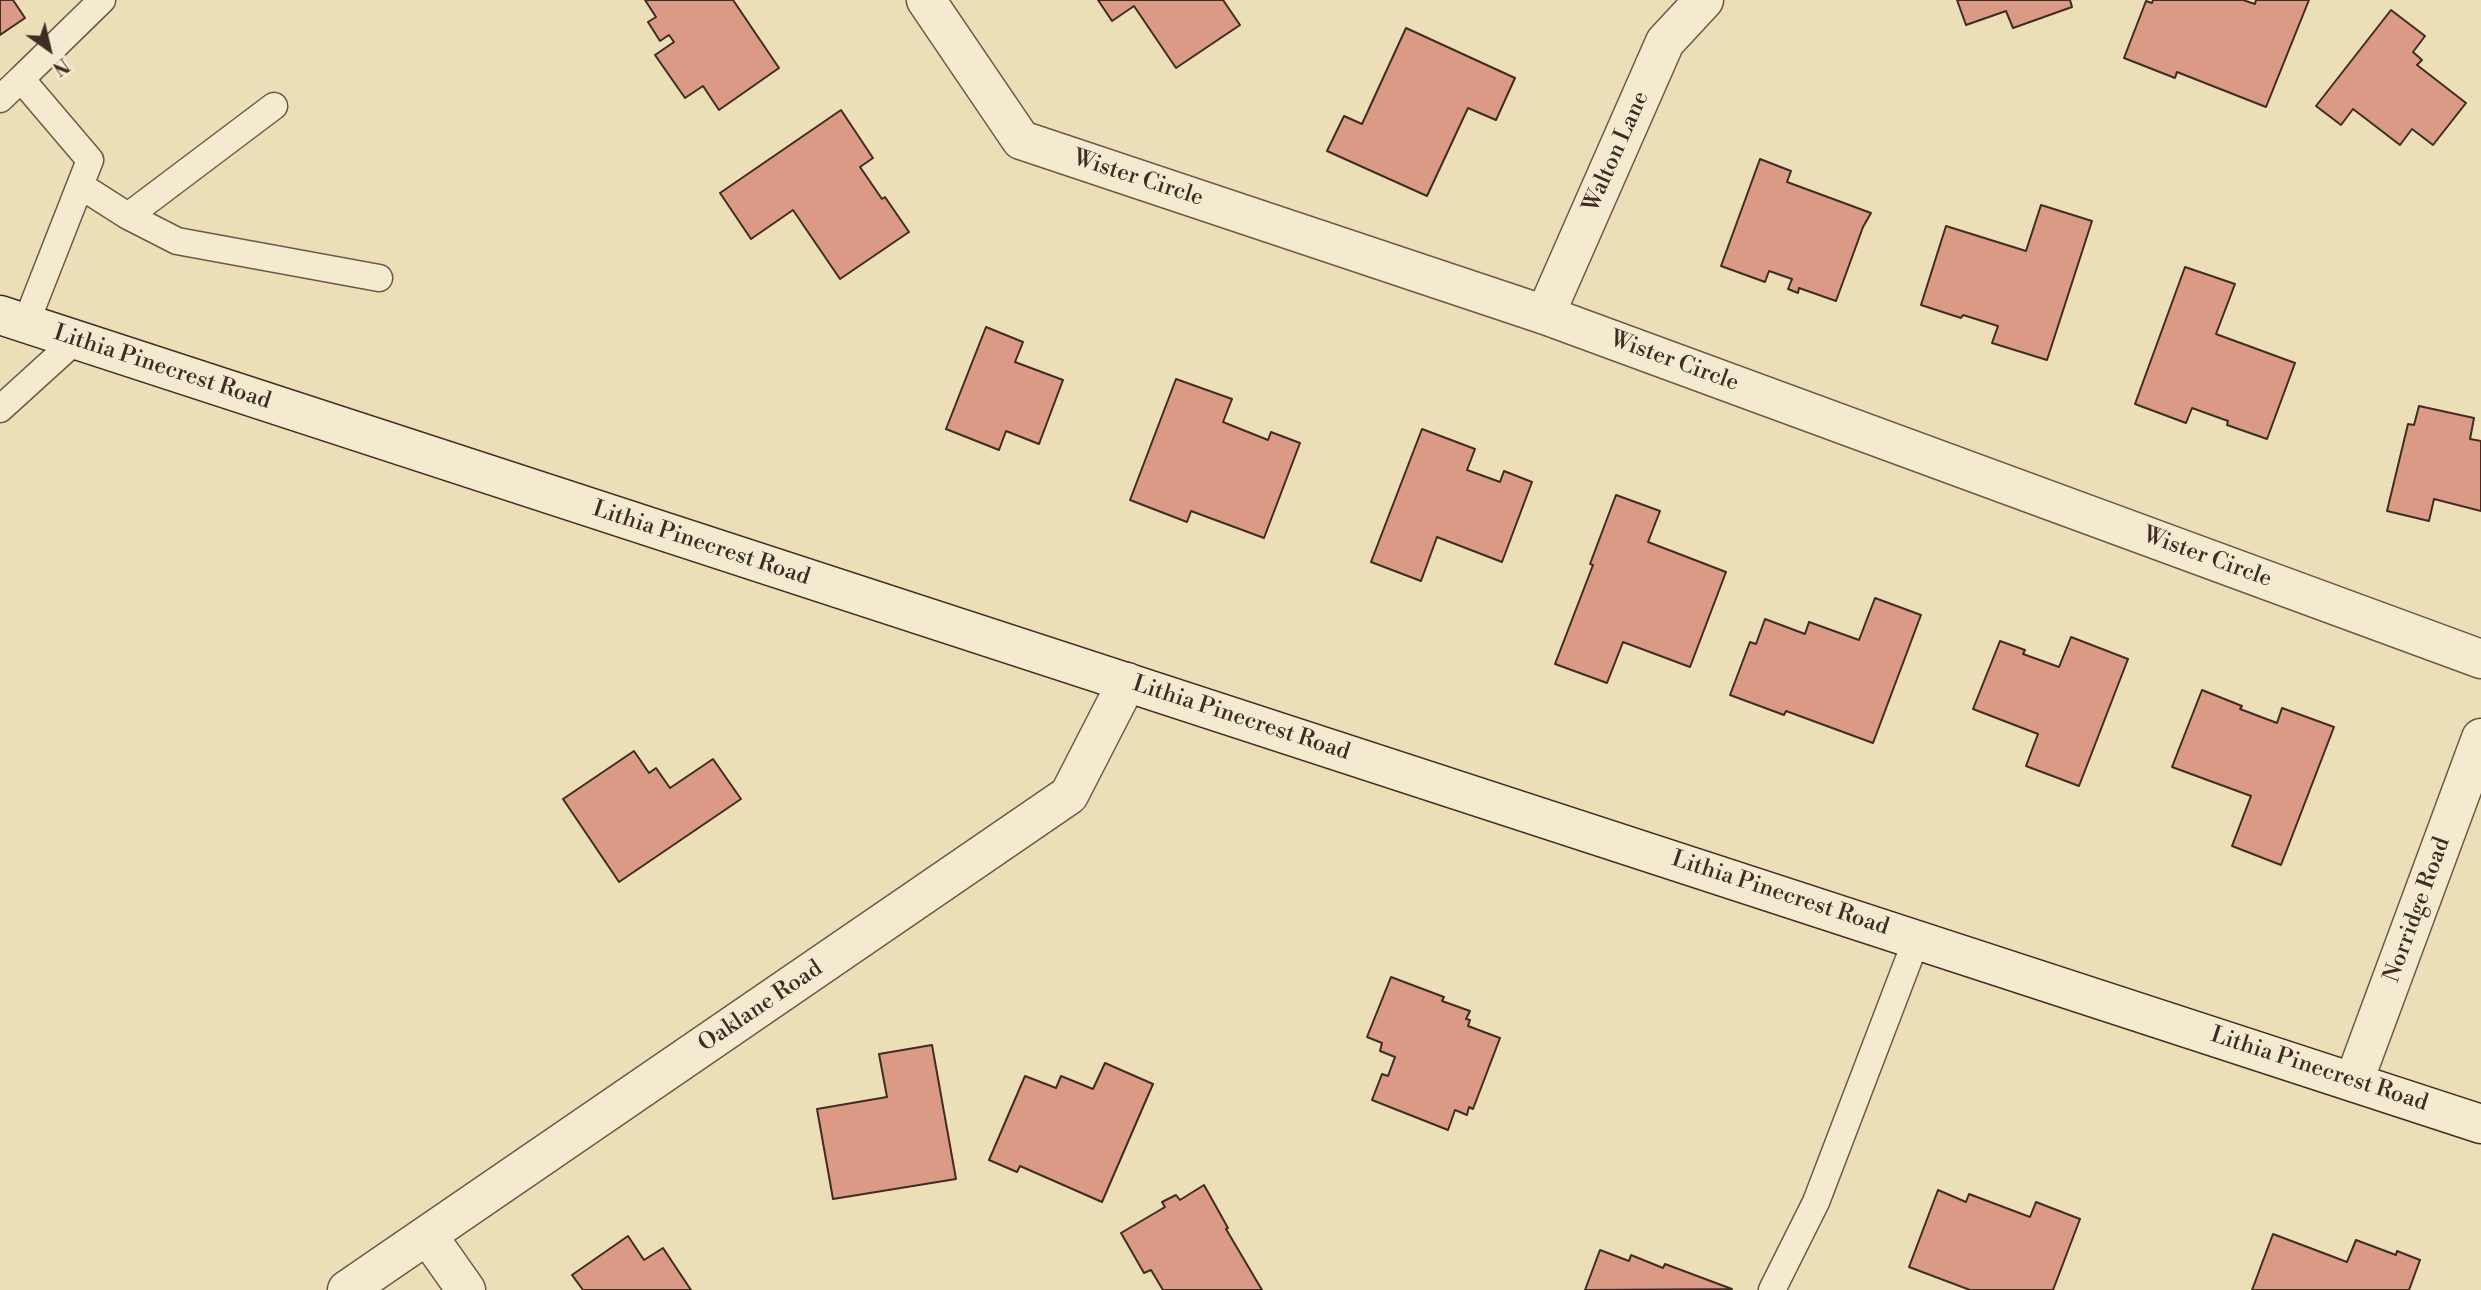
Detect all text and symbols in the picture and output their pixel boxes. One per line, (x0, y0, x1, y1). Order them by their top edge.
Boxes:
north arrow (14, 14, 84, 84)
text: N (48, 52, 74, 81)
street label: Walton Lane (1578, 87, 1656, 217)
street label: Wister Circle (1070, 145, 1206, 213)
street label: Lithia Pinecrest Road (50, 320, 274, 416)
street label: Wister Circle (1606, 326, 1742, 398)
street label: Lithia Pinecrest Road (589, 496, 813, 592)
street label: Wister Circle (2139, 522, 2275, 594)
street label: Lithia Pinecrest Road (1129, 671, 1353, 767)
street label: Norridge Road (2379, 834, 2457, 986)
street label: Lithia Pinecrest Road (1668, 846, 1892, 942)
street label: Oaklane Road (694, 955, 828, 1059)
street label: Lithia Pinecrest Road (2207, 1022, 2431, 1118)

